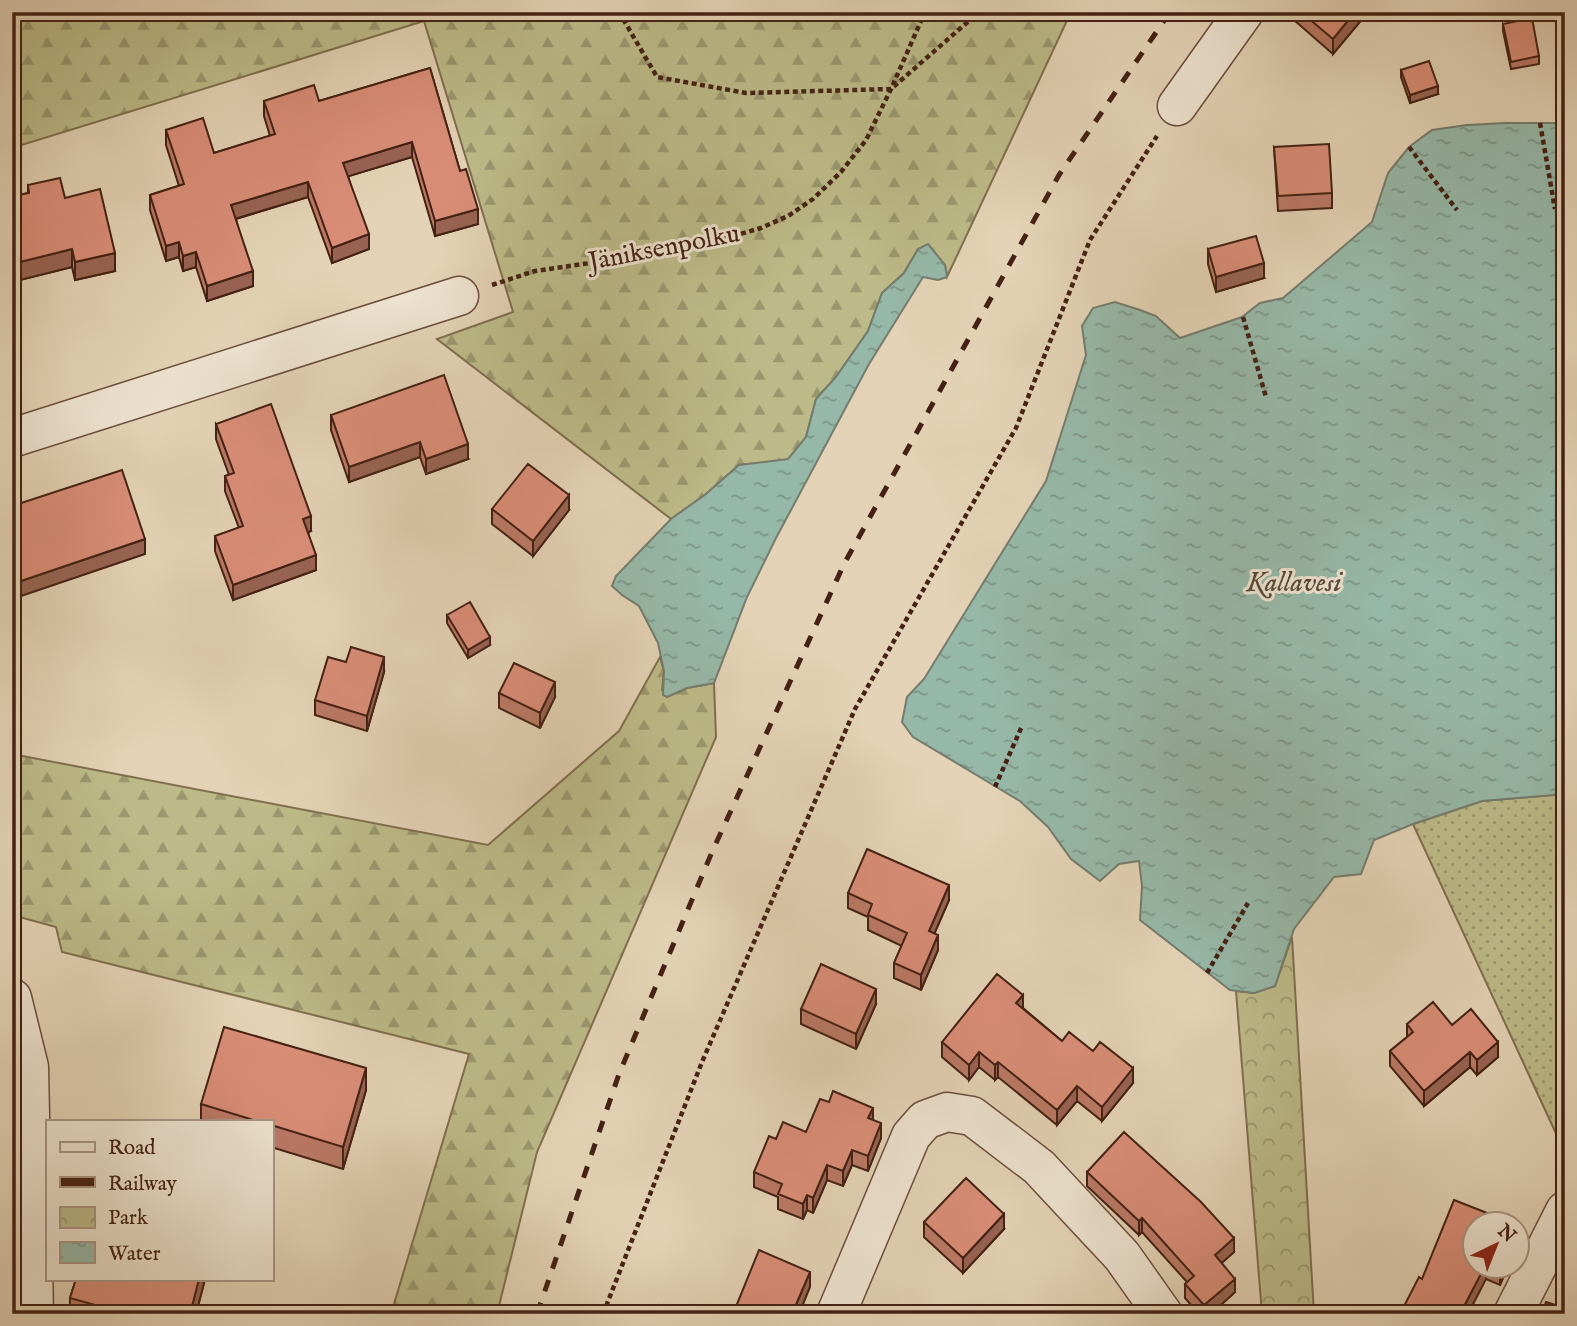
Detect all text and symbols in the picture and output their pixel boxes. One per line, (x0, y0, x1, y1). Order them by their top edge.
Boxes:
street label: Jäniksenpolku (583, 217, 742, 279)
water label: Kallavesi (1246, 566, 1343, 601)
legend (46, 1120, 273, 1280)
text: Road (108, 1135, 156, 1162)
text: Railway (108, 1171, 178, 1198)
text: Park (108, 1205, 149, 1232)
north arrow (1462, 1210, 1532, 1280)
text: N (1491, 1219, 1521, 1249)
text: Water (108, 1241, 161, 1268)

